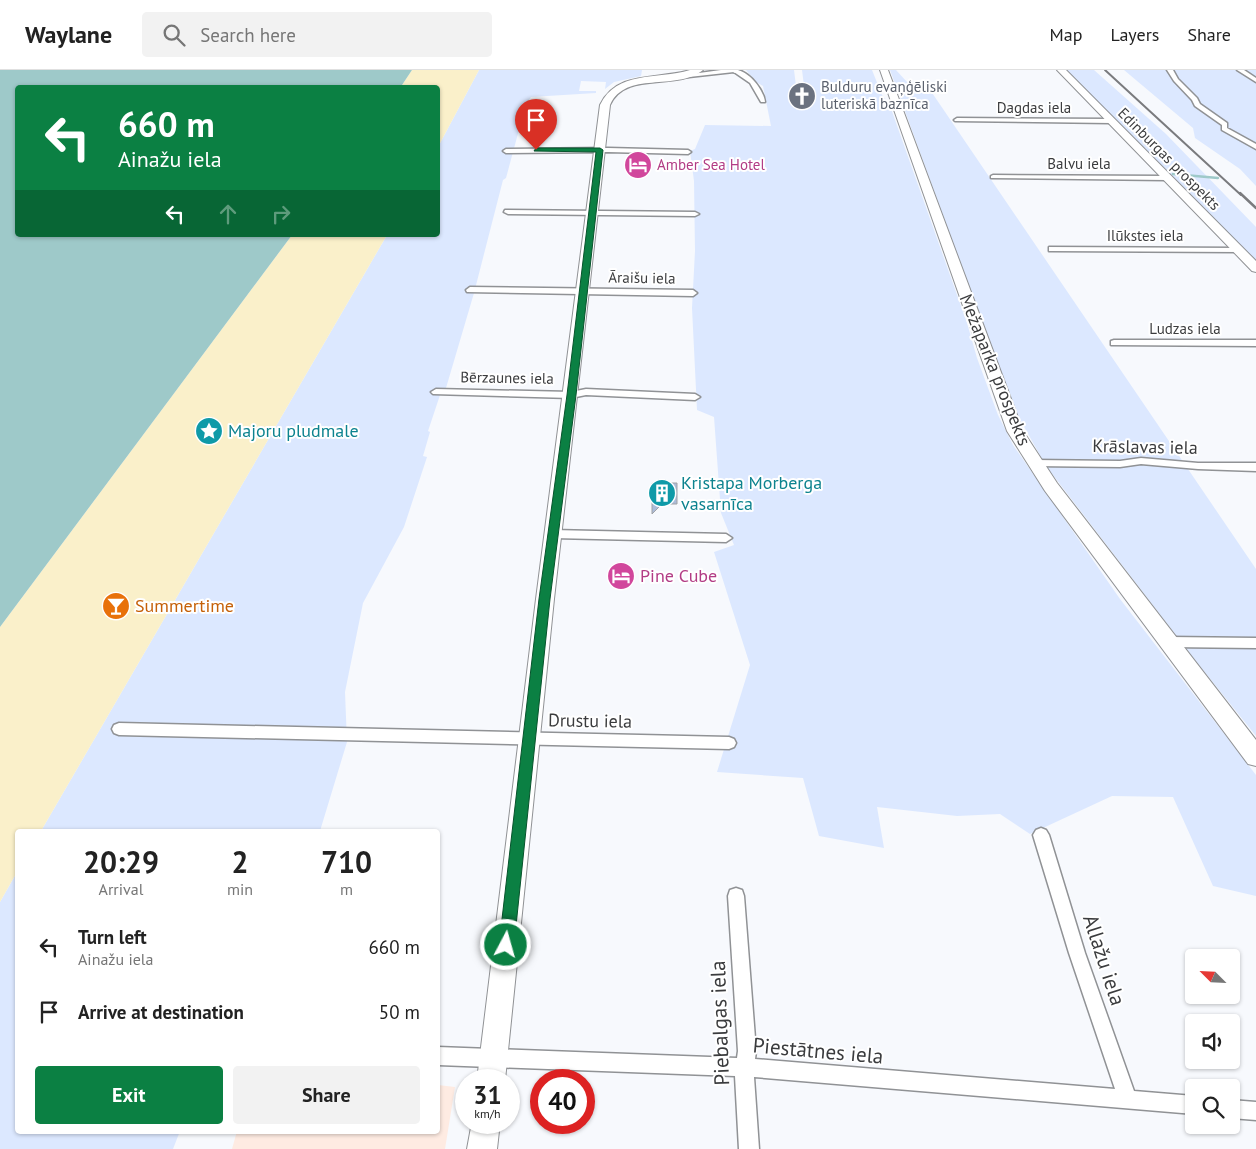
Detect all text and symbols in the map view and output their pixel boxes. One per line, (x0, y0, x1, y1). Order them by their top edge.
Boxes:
search box (142, 12, 492, 57)
text: Waylane (25, 19, 112, 50)
icon: search (160, 21, 188, 49)
text: Search here (200, 23, 296, 47)
text: Map (1050, 23, 1082, 46)
text: Layers (1110, 23, 1159, 46)
text: Share (1187, 23, 1231, 46)
place label: Bulduru evaņģēliski luteriskā baznīca (821, 77, 947, 113)
church icon: Bulduru evaņģēliski luteriskā baznīca (787, 81, 817, 111)
street label: Dagdas iela (997, 98, 1071, 117)
pin (515, 99, 557, 150)
text: 660 m (118, 101, 215, 147)
street label: Edinburgas prospekts (1114, 103, 1225, 214)
icon: left (35, 105, 100, 170)
icon: arrive (522, 106, 550, 134)
text: Ainažu iela (118, 145, 222, 173)
hotel icon: Amber Sea Hotel (623, 150, 653, 180)
street label: Balvu iela (1047, 154, 1111, 173)
place label: Amber Sea Hotel (657, 155, 765, 174)
icon: left (161, 200, 189, 228)
icon: ahead (214, 200, 242, 228)
icon: right (267, 200, 295, 228)
street label: Ilūkstes iela (1107, 226, 1183, 245)
street label: Āraišu iela (608, 267, 676, 288)
street label: Mežaparka prospekts (955, 291, 1036, 449)
street label: Ludzas iela (1149, 319, 1221, 338)
street label: Bērzaunes iela (460, 367, 554, 388)
place icon: Majoru pludmale (194, 416, 224, 446)
place label: Majoru pludmale (228, 419, 359, 442)
street label: Krāslavas iela (1092, 434, 1198, 459)
place label: Kristapa Morberga vasarnīca (681, 471, 822, 515)
building icon: Kristapa Morberga vasarnīca (647, 478, 677, 508)
hotel icon: Pine Cube (606, 561, 636, 591)
place label: Pine Cube (640, 564, 717, 587)
bar icon: Summertime (101, 591, 131, 621)
place label: Summertime (135, 594, 234, 617)
street label: Drustu iela (548, 708, 632, 733)
text: 20:29 (83, 842, 159, 881)
text: 2 (232, 842, 249, 881)
text: 710 (321, 842, 372, 881)
text: Arrival (99, 879, 143, 899)
text: min (227, 879, 253, 899)
text: m (340, 879, 353, 899)
street label: Allažu iela (1077, 911, 1132, 1009)
position arrow (479, 918, 531, 970)
text: Turn left (78, 925, 147, 949)
icon: left (35, 933, 63, 961)
text: 660 m (368, 935, 420, 959)
text: Ainažu iela (78, 949, 153, 969)
north arrow (1185, 949, 1240, 1004)
map controls (1185, 949, 1240, 1134)
street label: Piebalgas iela (704, 960, 735, 1086)
icon: arrive (35, 998, 63, 1026)
text: Arrive at destination (78, 1000, 244, 1024)
text: 50 m (379, 1000, 420, 1024)
button: sound (1185, 1014, 1240, 1069)
street label: Piestātnes iela (752, 1031, 884, 1070)
button: Exit (35, 1066, 223, 1124)
button: Share (233, 1066, 420, 1124)
speed limit sign: 40 (530, 1069, 595, 1134)
text: 31 (473, 1079, 502, 1111)
button: search (1185, 1079, 1240, 1134)
text: km/h (474, 1106, 501, 1121)

